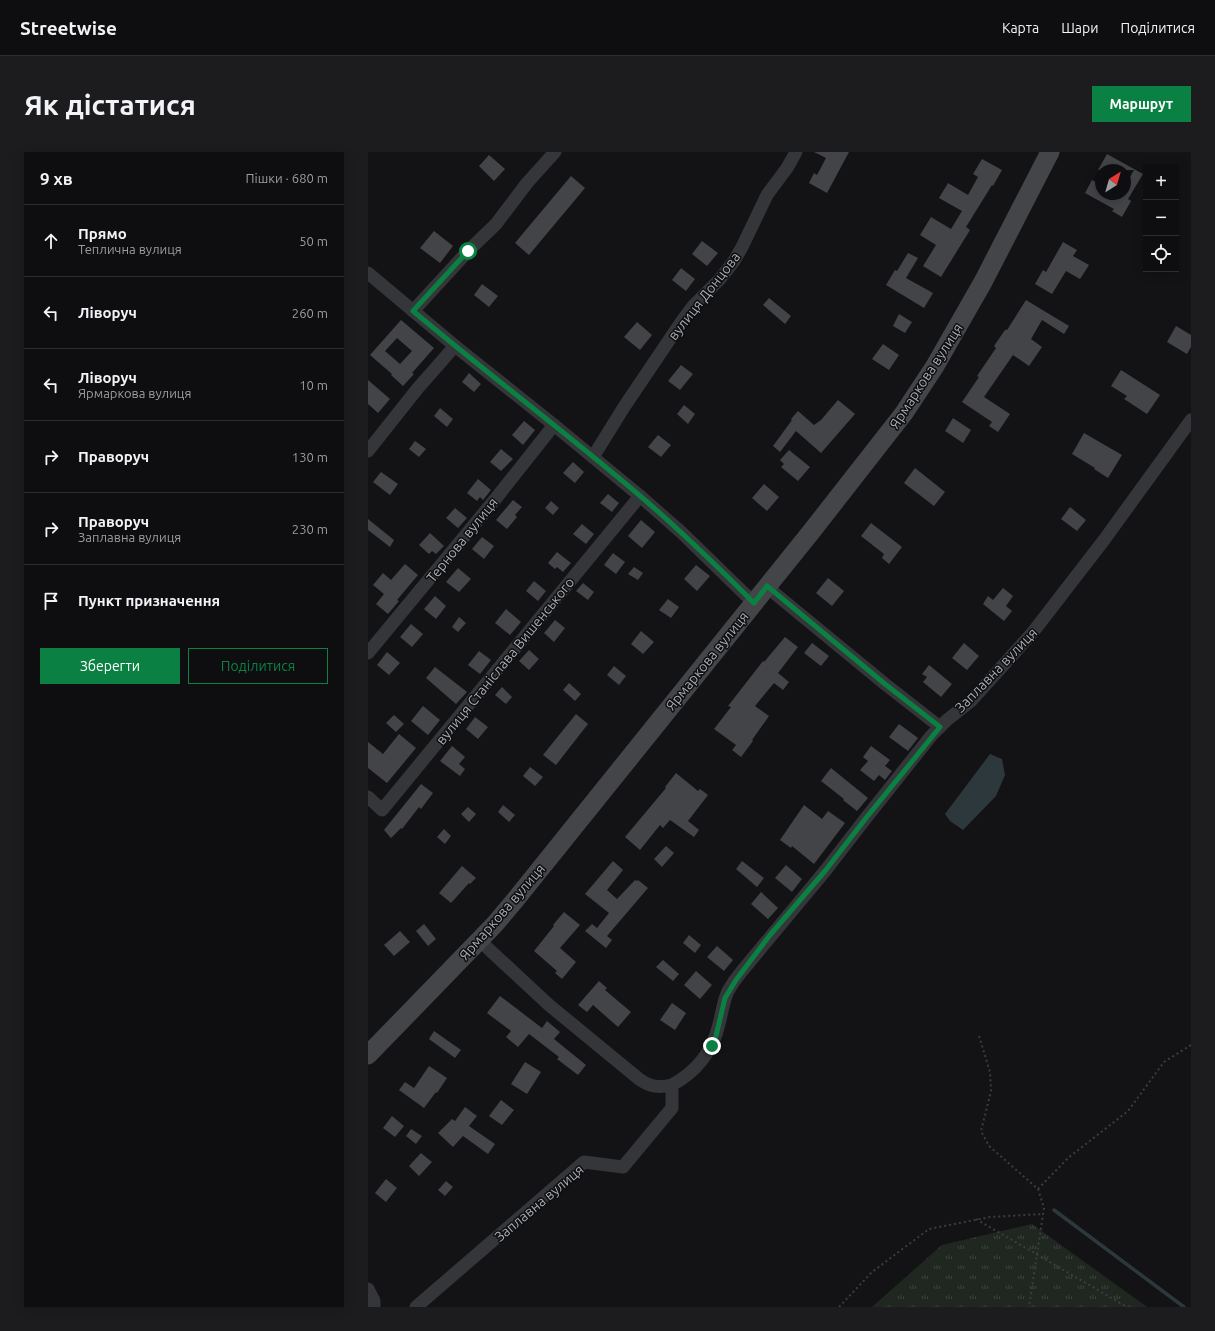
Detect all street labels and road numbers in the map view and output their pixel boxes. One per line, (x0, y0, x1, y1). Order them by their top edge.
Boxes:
street label: вулиця Донцова (665, 249, 743, 343)
street label: Ярмаркова вулиця (886, 320, 966, 432)
street label: Тернова вулиця (423, 495, 501, 585)
street label: вулиця Станіслава Вишенського (433, 574, 577, 748)
street label: Ярмаркова вулиця (662, 609, 752, 713)
street label: Заплавна вулиця (952, 624, 1040, 716)
street label: Ярмаркова вулиця (456, 861, 548, 963)
street label: Заплавна вулиця (491, 1161, 587, 1245)

